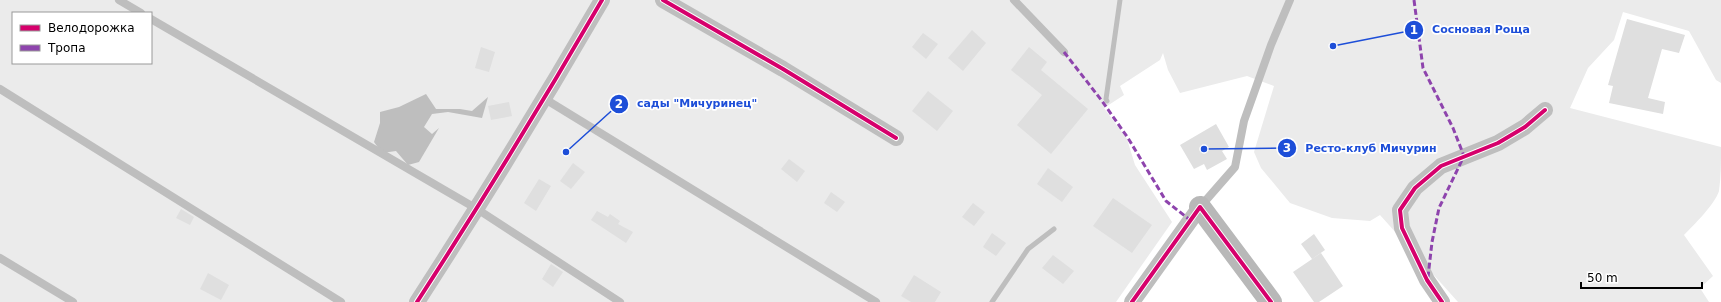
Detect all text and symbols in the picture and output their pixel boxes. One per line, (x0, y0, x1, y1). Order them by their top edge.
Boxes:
legend (12, 12, 152, 64)
callout: Сосновая Роща (1404, 18, 1538, 41)
text: Велодорожка (48, 21, 135, 35)
text: 1 (1410, 23, 1418, 37)
text: Сосновая Роща (1432, 23, 1530, 36)
text: Тропа (47, 41, 86, 55)
callout: сады "Мичуринец" (609, 92, 766, 115)
text: 2 (615, 97, 623, 111)
text: сады "Мичуринец" (637, 97, 757, 110)
callout: Ресто-клуб Мичурин (1277, 137, 1444, 160)
text: 3 (1283, 141, 1291, 155)
text: Ресто-клуб Мичурин (1305, 142, 1437, 155)
scale bar (1581, 264, 1702, 290)
text: 50 m (1587, 271, 1618, 285)

